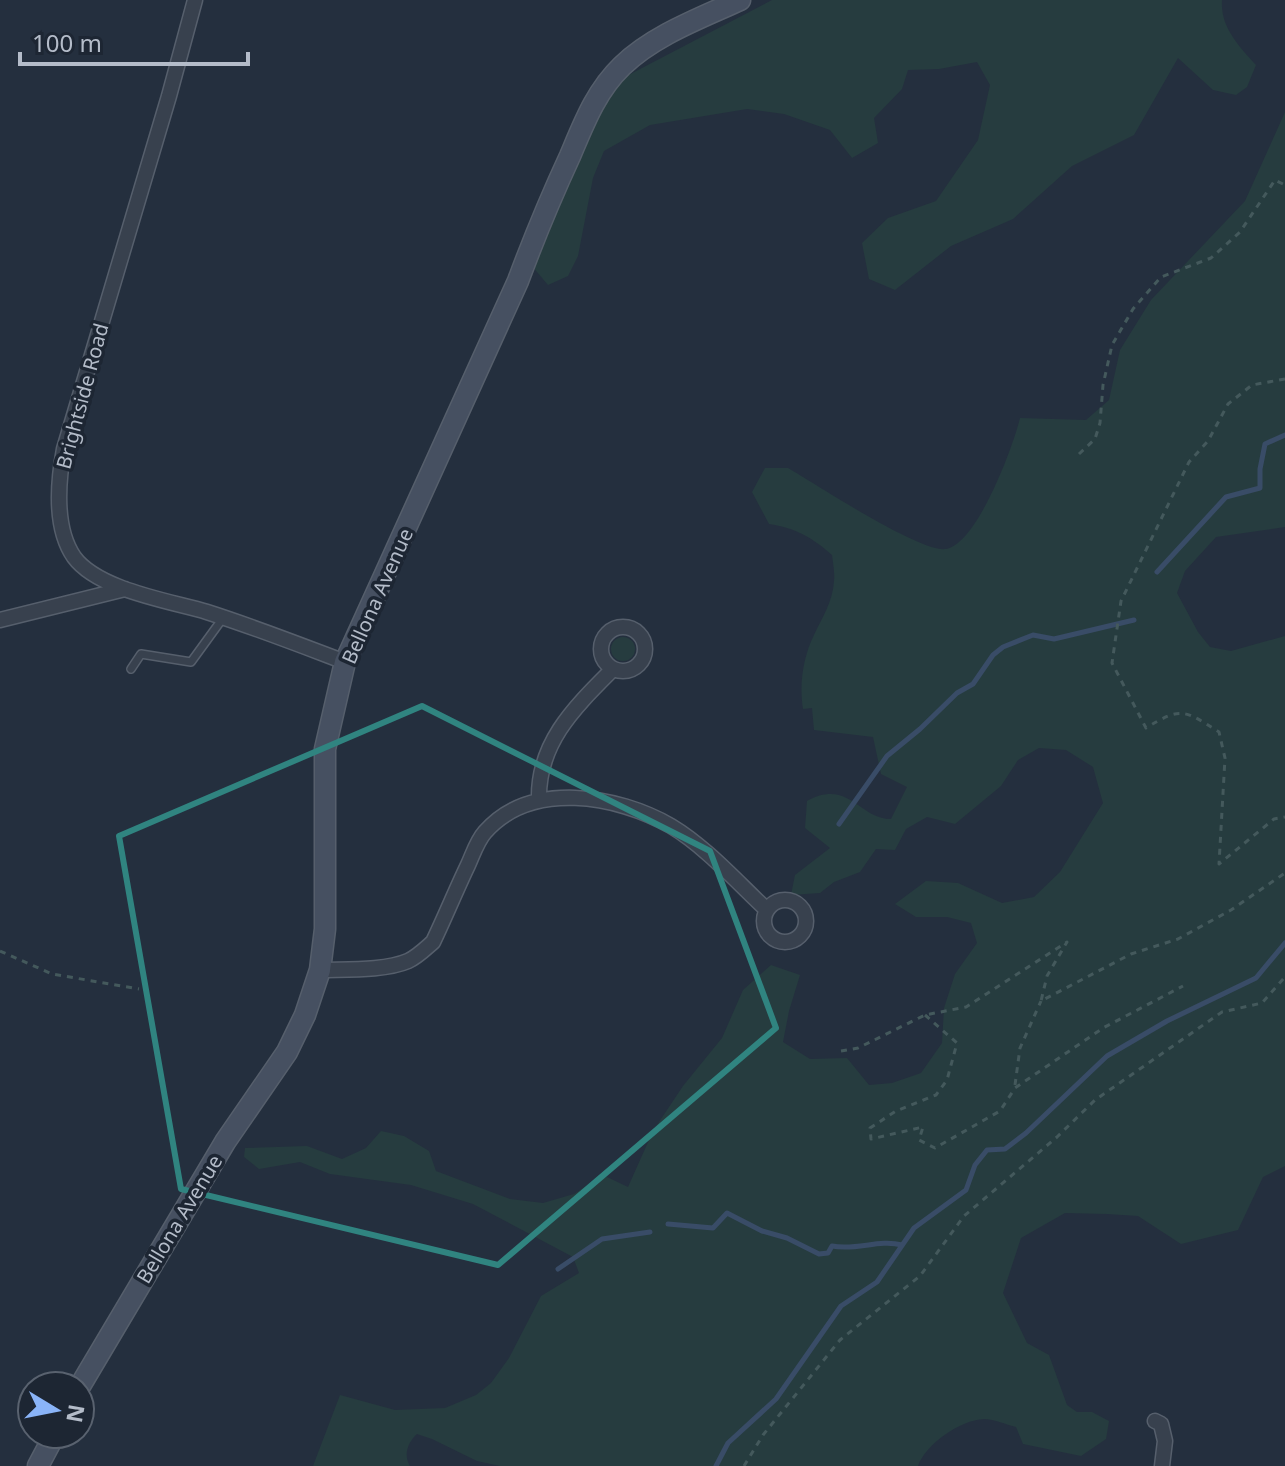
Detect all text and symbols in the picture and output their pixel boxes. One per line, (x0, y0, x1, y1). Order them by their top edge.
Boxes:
scale bar (20, 16, 248, 66)
text: 100 m (32, 26, 102, 59)
street label: Brightside Road (50, 320, 114, 472)
street label: Bellona Avenue (335, 524, 419, 668)
street label: Bellona Avenue (130, 1150, 228, 1288)
north arrow (16, 1370, 96, 1450)
text: N (60, 1402, 93, 1425)

